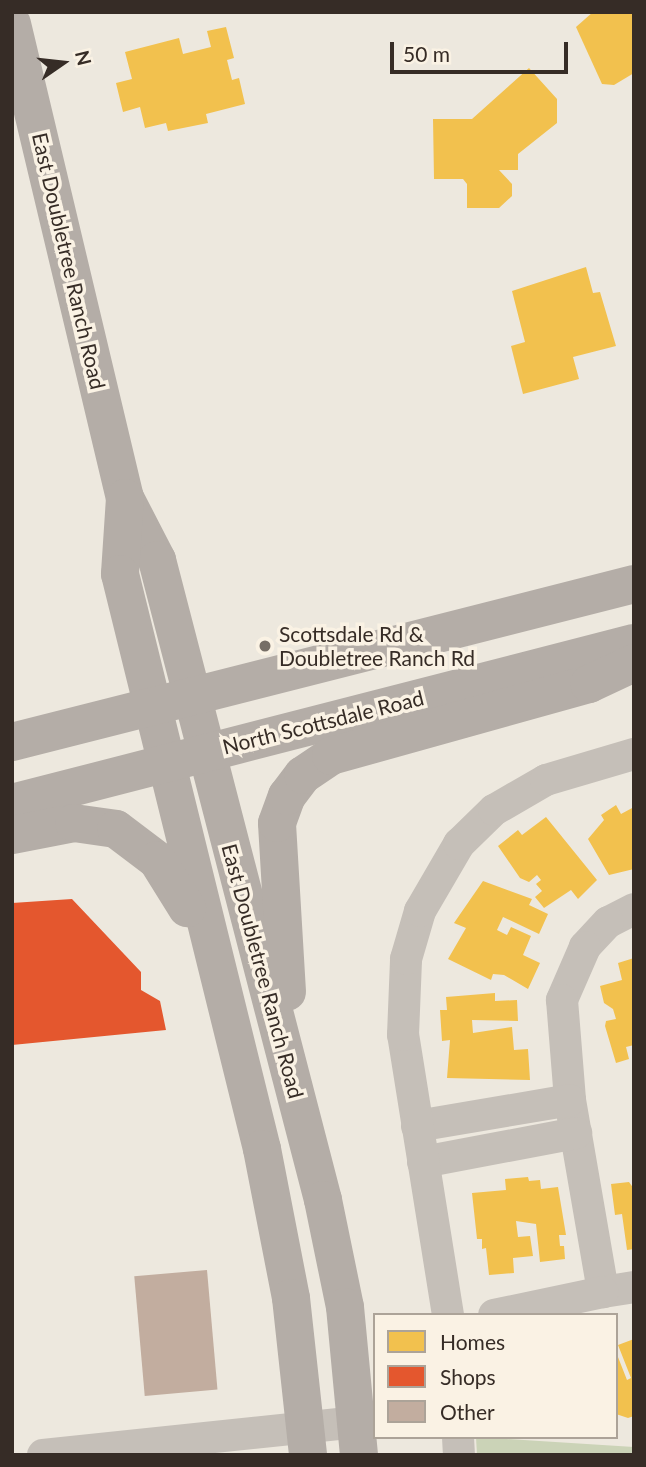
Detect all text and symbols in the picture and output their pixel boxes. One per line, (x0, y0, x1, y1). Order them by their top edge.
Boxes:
north arrow (28, 28, 98, 98)
scale bar (394, 28, 572, 72)
text: 50 m (403, 41, 450, 66)
text: N (71, 48, 97, 68)
street label: East Doubletree Ranch Road (27, 130, 111, 392)
place label: Scottsdale Rd & Doubletree Ranch Rd (279, 621, 475, 671)
marker: Scottsdale Rd & Doubletree Ranch Rd (257, 638, 273, 654)
street label: North Scottsdale Road (220, 685, 426, 759)
street label: East Doubletree Ranch Road (217, 841, 309, 1101)
legend (373, 1313, 618, 1439)
text: Homes (440, 1329, 505, 1354)
text: Shops (440, 1364, 496, 1389)
text: Other (440, 1399, 495, 1424)

